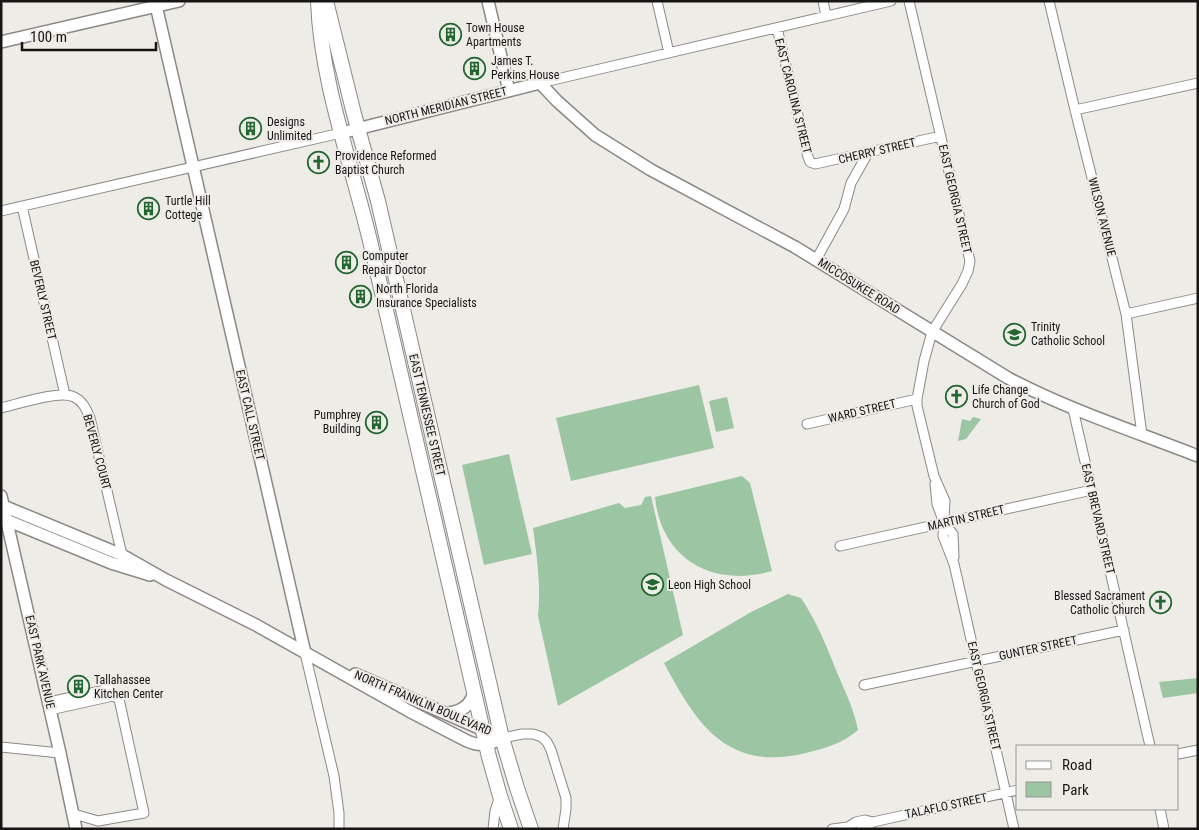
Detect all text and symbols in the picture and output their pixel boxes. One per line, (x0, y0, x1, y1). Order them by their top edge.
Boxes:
scale bar (22, 20, 156, 52)
place label: Town House Apartments (466, 21, 525, 49)
building icon: Town House Apartments (438, 23, 462, 47)
text: 100 m (30, 28, 67, 46)
street label: EAST CAROLINA STREET (772, 37, 814, 155)
place label: James T. Perkins House (491, 54, 560, 82)
building icon: James T. Perkins House (463, 56, 487, 80)
street label: NORTH MERIDIAN STREET (383, 84, 509, 128)
place label: Designs Unlimited (267, 115, 312, 143)
building icon: Designs Unlimited (239, 117, 263, 141)
street label: CHERRY STREET (837, 135, 917, 167)
street label: EAST GEORGIA STREET (936, 143, 974, 255)
place label: Providence Reformed Baptist Church (335, 149, 436, 177)
church icon: Providence Reformed Baptist Church (307, 151, 331, 175)
street label: WILSON AVENUE (1085, 176, 1119, 258)
place label: Turtle Hill Cottege (165, 194, 211, 222)
building icon: Turtle Hill Cottege (137, 196, 161, 220)
place label: Computer Repair Doctor (362, 249, 427, 277)
building icon: Computer Repair Doctor (334, 251, 358, 275)
street label: MICCOSUKEE ROAD (815, 255, 903, 317)
street label: BEVERLY STREET (27, 258, 59, 342)
place label: North Florida Insurance Specialists (376, 282, 477, 310)
building icon: North Florida Insurance Specialists (348, 284, 372, 308)
place label: Trinity Catholic School (1031, 320, 1105, 348)
school or university icon: Trinity Catholic School (1003, 322, 1027, 346)
street label: EAST TENNESSEE STREET (406, 353, 448, 477)
street label: EAST CALL STREET (233, 368, 267, 462)
place label: Life Change Church of God (972, 383, 1040, 411)
church icon: Life Change Church of God (944, 385, 968, 409)
street label: WARD STREET (827, 396, 897, 426)
place label: Pumphrey Building (314, 408, 361, 436)
building icon: Pumphrey Building (365, 410, 389, 434)
street label: BEVERLY COURT (80, 413, 114, 491)
street label: EAST BREVARD STREET (1078, 462, 1118, 576)
street label: MARTIN STREET (926, 502, 1006, 534)
school or university icon: Leon High School (640, 573, 664, 597)
place label: Leon High School (668, 578, 751, 592)
place label: Blessed Sacrament Catholic Church (1054, 589, 1145, 617)
church icon: Blessed Sacrament Catholic Church (1149, 591, 1173, 615)
street label: EAST PARK AVENUE (22, 614, 58, 710)
street label: GUNTER STREET (998, 633, 1078, 663)
street label: EAST GEORGIA STREET (965, 640, 1003, 752)
street label: NORTH FRANKLIN BOULEVARD (352, 668, 494, 738)
place label: Tallahassee Kitchen Center (94, 673, 164, 701)
building icon: Tallahassee Kitchen Center (66, 675, 90, 699)
legend (1016, 745, 1179, 810)
text: Road (1062, 756, 1092, 774)
text: Park (1062, 781, 1089, 799)
street label: TALAFLO STREET (904, 790, 988, 822)

